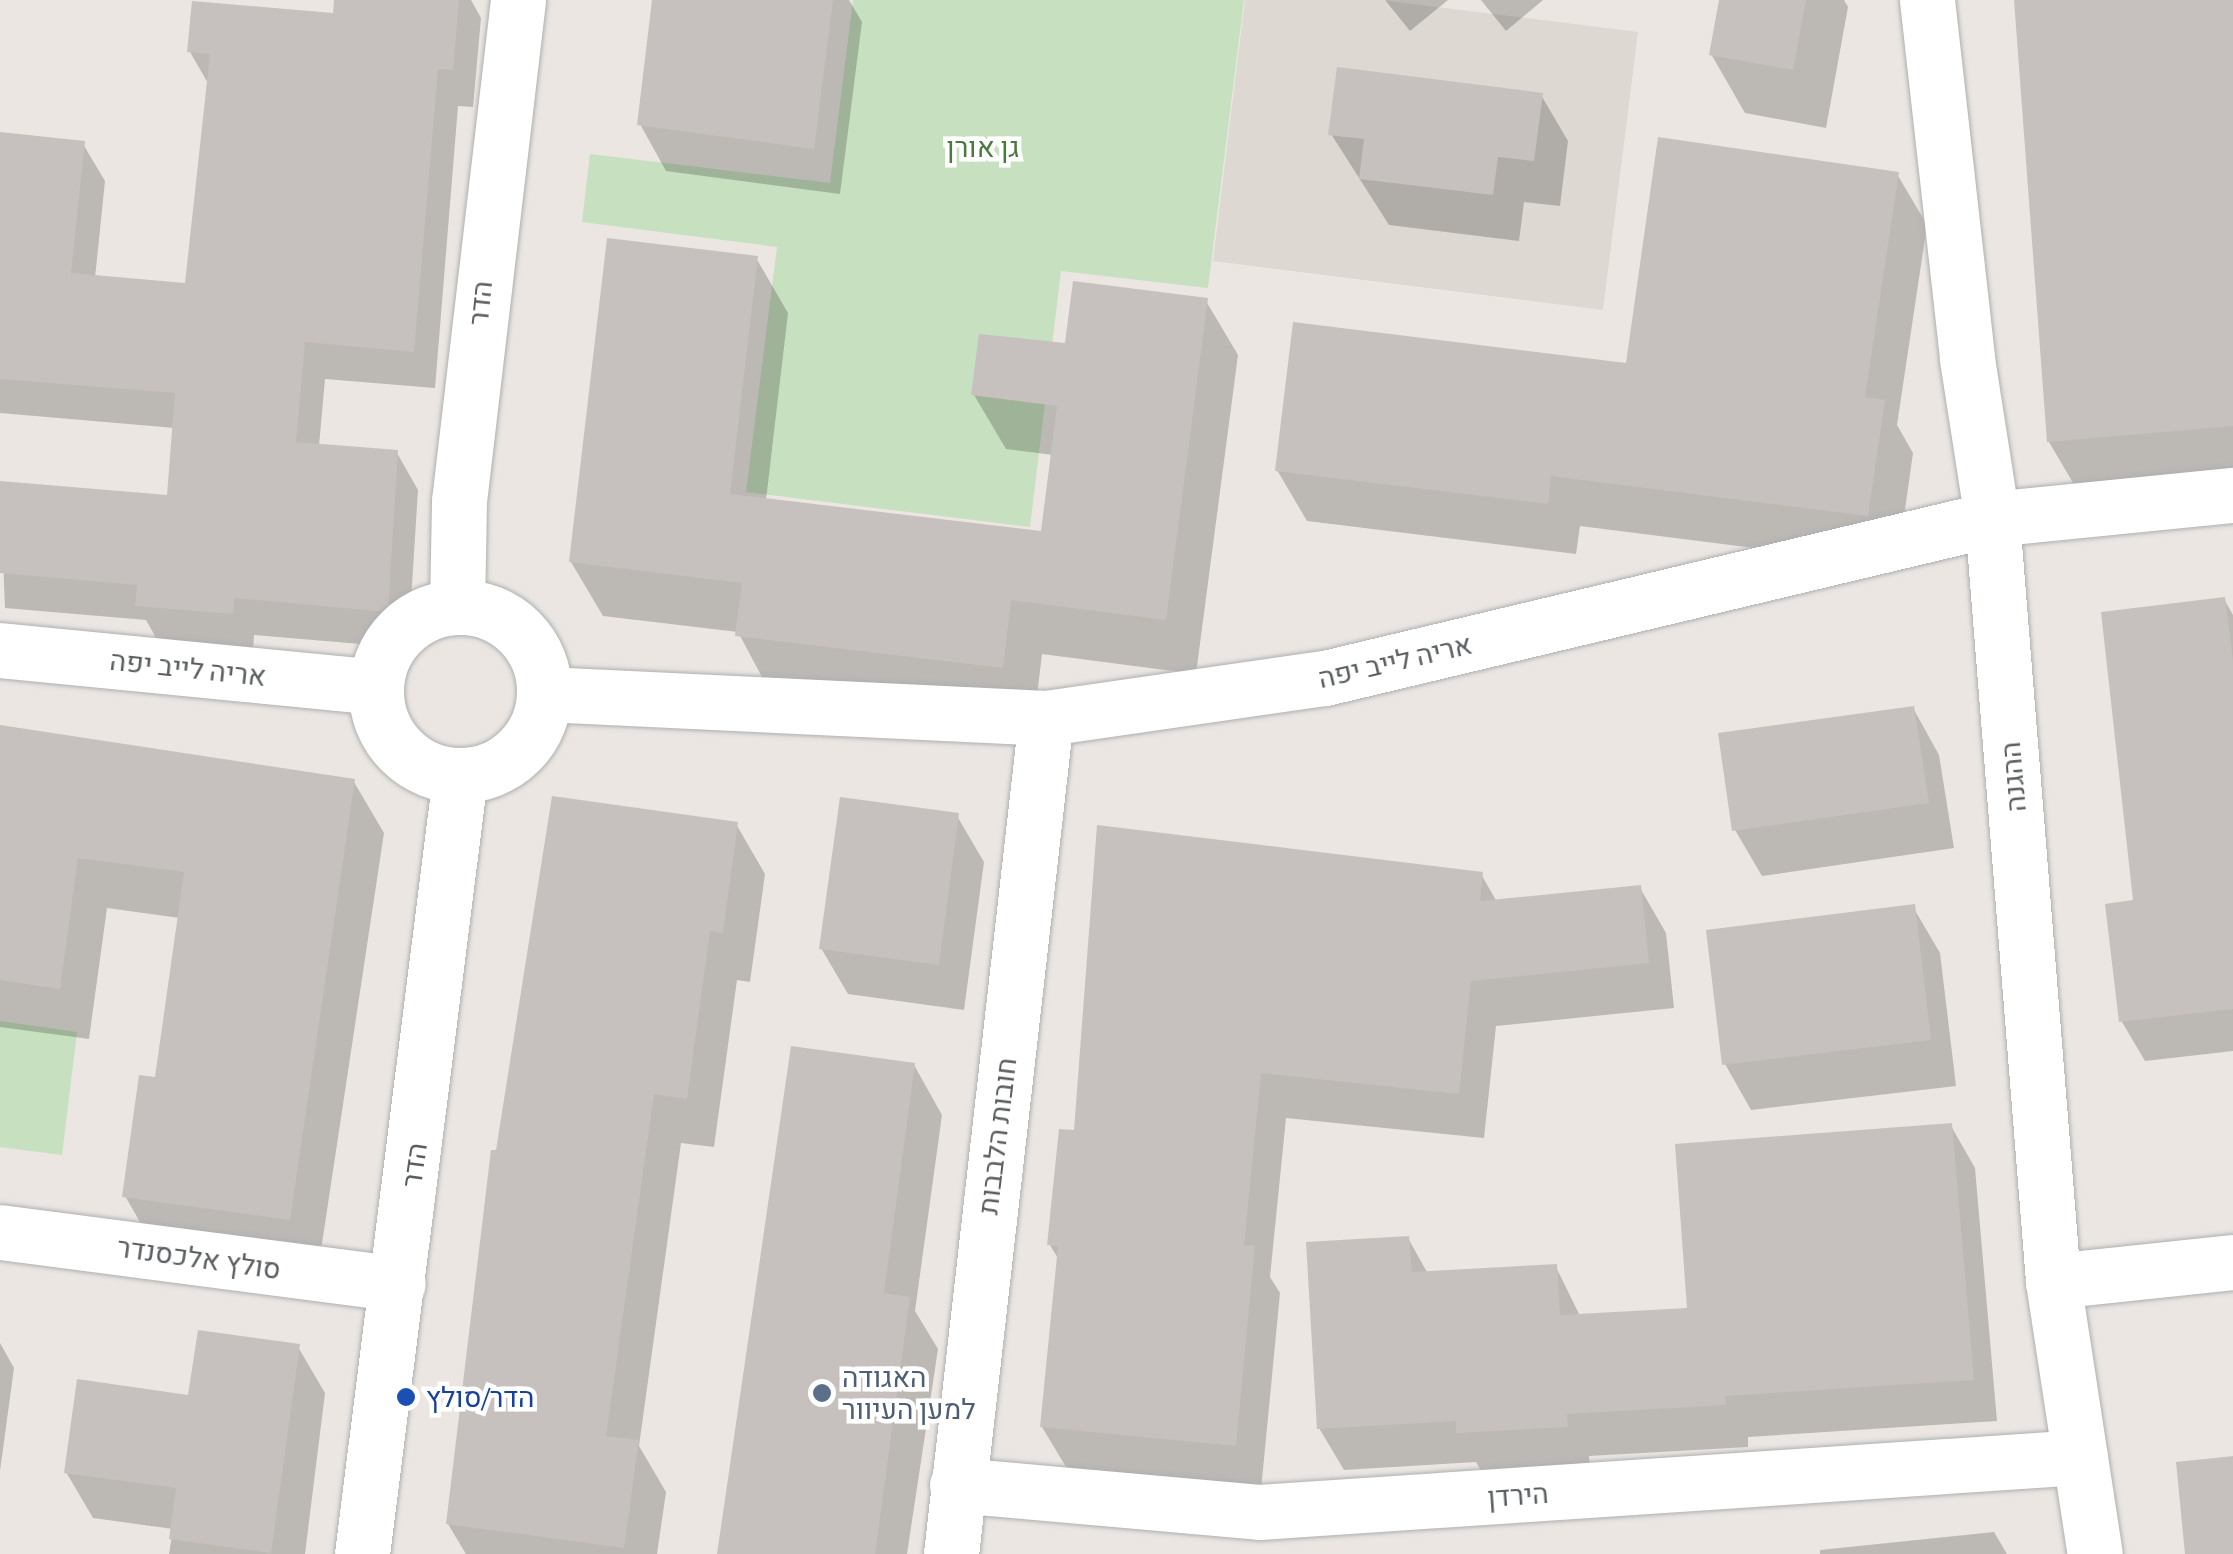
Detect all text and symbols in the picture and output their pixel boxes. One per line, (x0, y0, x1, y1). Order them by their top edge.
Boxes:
park label: גן אורן (947, 130, 1019, 164)
street label: הדר (461, 279, 499, 327)
street label: אריה לייב יפה (1315, 627, 1475, 695)
street label: אריה לייב יפה (108, 643, 268, 693)
street label: ההגנה (1993, 740, 2033, 814)
street label: חובות הלבבות (971, 1056, 1023, 1216)
street label: הדר (394, 1140, 434, 1190)
street label: סולץ אלכסנדר (115, 1230, 283, 1286)
place label: האגודה למען העיוור (842, 1360, 976, 1426)
place label: הדר/סולץ (426, 1380, 535, 1414)
marker: האגודה למען העיוור (811, 1382, 833, 1404)
marker: הדר/סולץ (395, 1386, 417, 1408)
street label: הירדן (1486, 1476, 1550, 1514)

